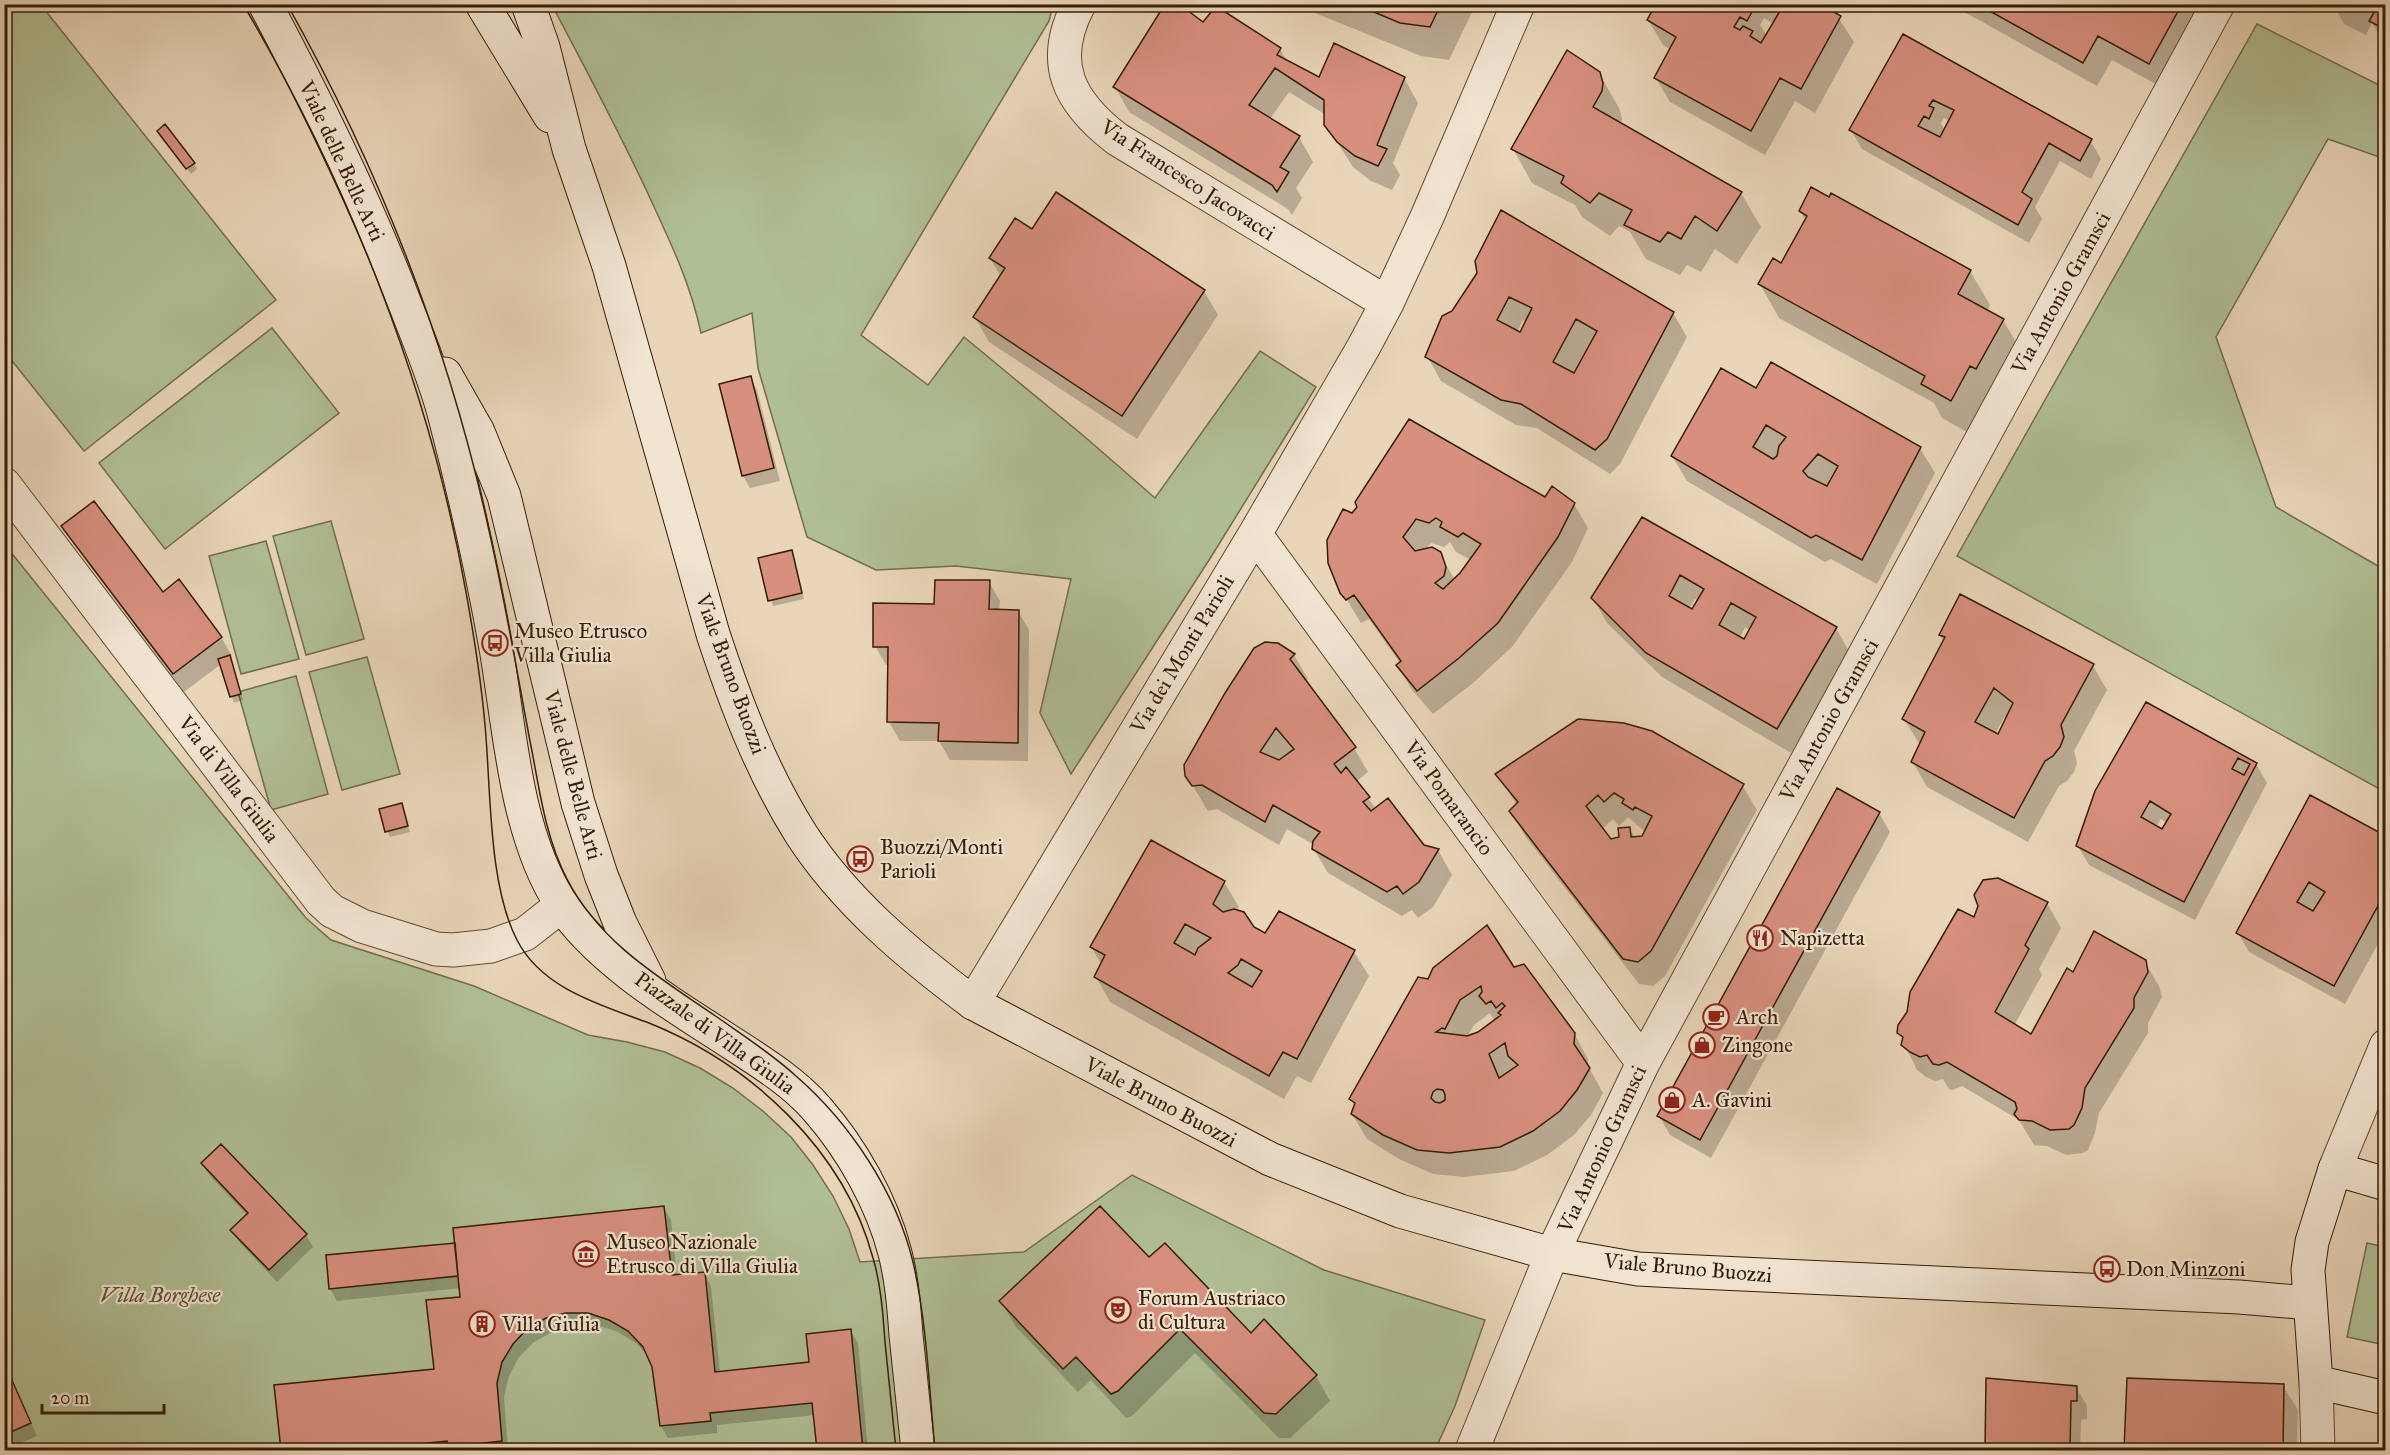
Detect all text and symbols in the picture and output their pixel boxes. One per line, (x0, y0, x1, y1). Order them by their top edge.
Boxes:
street label: Viale delle Belle Arti (293, 76, 391, 246)
street label: Via Francesco Jacovacci (1095, 113, 1280, 246)
street label: Via Antonio Gramsci (2005, 207, 2117, 380)
street label: Via dei Monti Parioli (1124, 570, 1240, 739)
street label: Viale Bruno Buozzi (690, 589, 772, 758)
place label: Museo Etrusco Villa Giulia (513, 618, 647, 668)
bus stop icon: Museo Etrusco Villa Giulia (480, 628, 510, 658)
street label: Via Antonio Gramsci (1773, 634, 1885, 807)
street label: Viale delle Belle Arti (538, 686, 608, 863)
street label: Via di Villa Giulia (172, 710, 285, 848)
street label: Via Pomarancio (1398, 735, 1500, 861)
place label: Buozzi/Monti Parioli (880, 834, 1003, 884)
bus stop icon: Buozzi/Monti Parioli (845, 844, 875, 874)
restaurant icon: Napizetta (1745, 923, 1775, 953)
place label: Napizetta (1780, 925, 1865, 951)
street label: Piazzale di Villa Giulia (630, 966, 801, 1100)
cafe icon: Arch (1701, 1002, 1731, 1032)
place label: Arch (1735, 1004, 1779, 1030)
shop icon: Zingone (1687, 1030, 1717, 1060)
place label: Zingone (1722, 1032, 1793, 1058)
street label: Viale Bruno Buozzi (1080, 1050, 1242, 1153)
street label: Via Antonio Gramsci (1551, 1061, 1652, 1238)
shop icon: A. Gavini (1657, 1085, 1687, 1115)
place label: A. Gavini (1691, 1087, 1772, 1113)
place label: Museo Nazionale Etrusco di Villa Giulia (606, 1229, 798, 1279)
museum icon: Museo Nazionale Etrusco di Villa Giulia (571, 1239, 601, 1269)
street label: Viale Bruno Buozzi (1602, 1248, 1773, 1288)
bus stop icon: Don Minzoni (2092, 1254, 2122, 1284)
place label: Don Minzoni (2126, 1256, 2246, 1282)
park label: Villa Borghese (100, 1282, 221, 1308)
place label: Forum Austriaco di Cultura (1138, 1285, 1286, 1335)
theatre icon: Forum Austriaco di Cultura (1103, 1295, 1133, 1325)
building icon: Villa Giulia (467, 1309, 497, 1339)
place label: Villa Giulia (501, 1311, 600, 1337)
scale bar (42, 1377, 164, 1415)
text: 20 m (51, 1387, 89, 1409)

